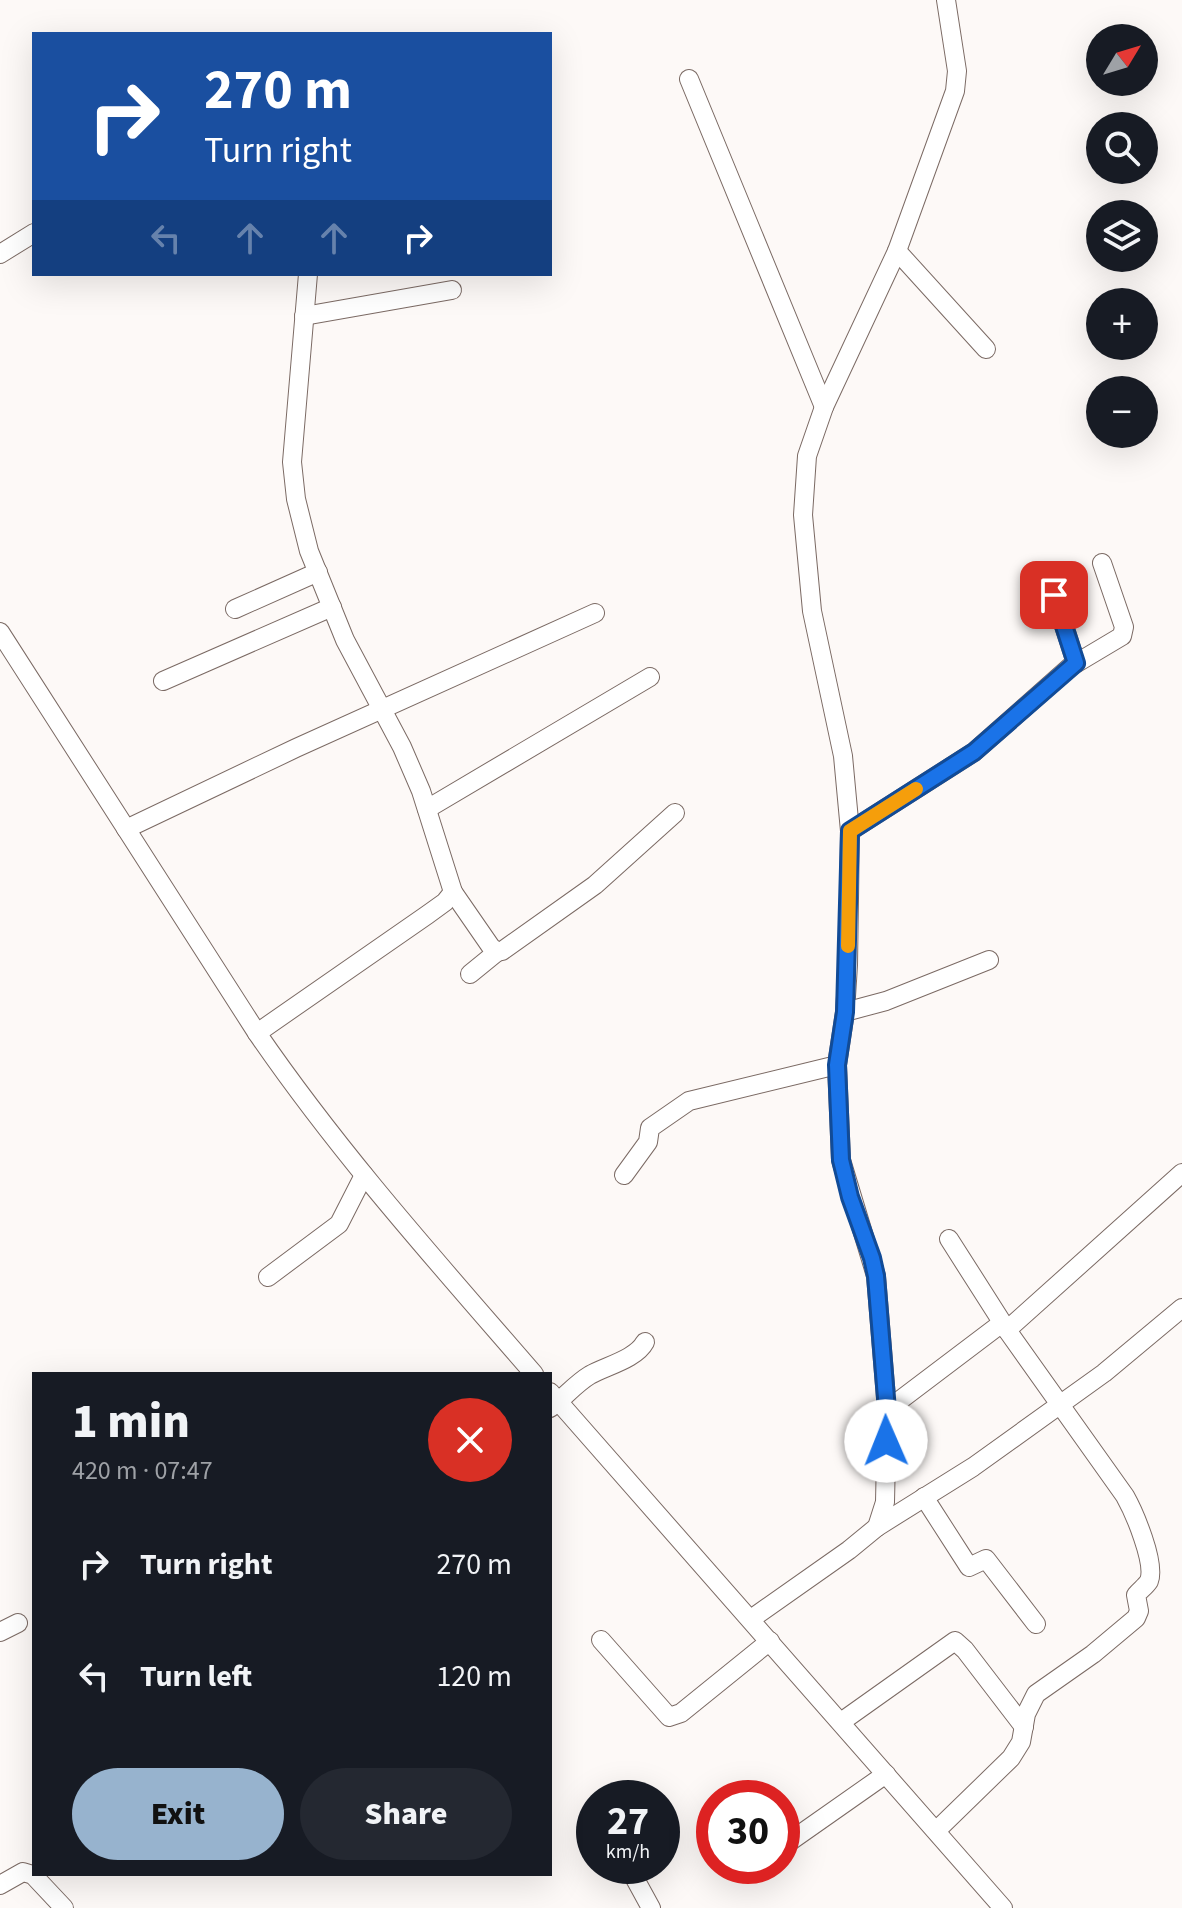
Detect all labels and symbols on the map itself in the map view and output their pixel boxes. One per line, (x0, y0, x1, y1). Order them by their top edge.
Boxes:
north arrow (1086, 24, 1158, 96)
pin (1020, 561, 1088, 629)
position arrow (844, 1399, 928, 1483)
speed limit sign: 30 (696, 1780, 800, 1884)

